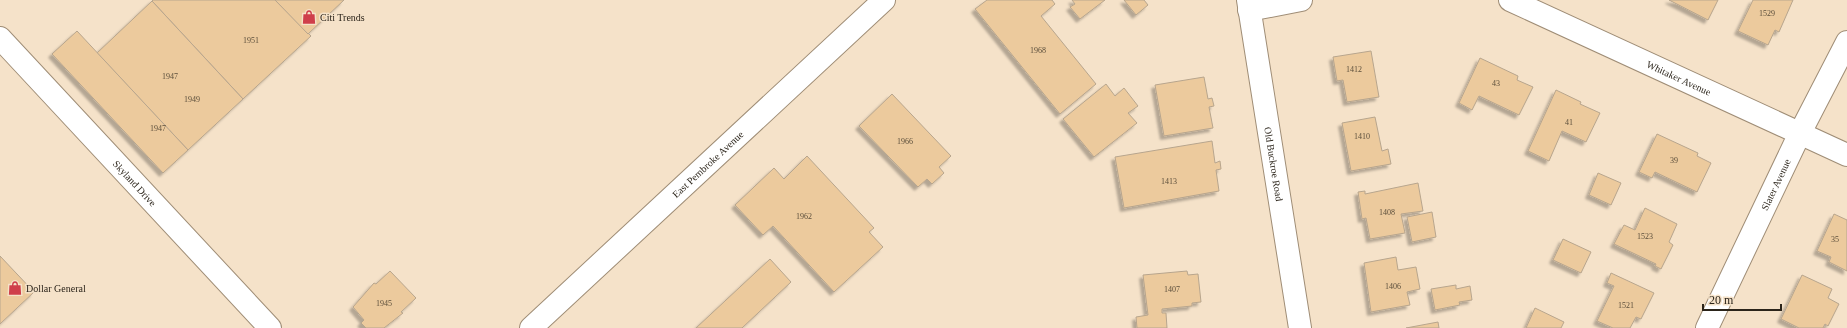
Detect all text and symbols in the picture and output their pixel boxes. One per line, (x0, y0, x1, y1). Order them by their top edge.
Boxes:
shop icon: Citi Trends (301, 9, 317, 25)
house number: 1529 (1759, 9, 1775, 18)
place label: Citi Trends (320, 12, 365, 23)
house number: 1951 (243, 36, 259, 45)
house number: 1968 (1030, 46, 1046, 55)
street label: Whitaker Avenue (1645, 59, 1713, 98)
house number: 1412 (1346, 65, 1362, 74)
house number: 1947 (162, 72, 178, 81)
house number: 43 (1492, 79, 1500, 88)
house number: 1949 (184, 95, 200, 104)
house number: 41 (1565, 118, 1573, 127)
house number: 1947 (150, 124, 166, 133)
street label: Old Buckroe Road (1262, 126, 1285, 202)
street label: East Pembroke Avenue (670, 128, 746, 200)
house number: 1410 (1354, 132, 1370, 141)
house number: 1966 (897, 137, 913, 146)
house number: 39 (1670, 156, 1678, 165)
street label: Slater Avenue (1759, 157, 1793, 212)
street label: Skyland Drive (111, 158, 159, 209)
house number: 1413 (1161, 177, 1177, 186)
house number: 1408 (1379, 208, 1395, 217)
house number: 1962 (796, 212, 812, 221)
house number: 1523 (1637, 232, 1653, 241)
house number: 35 (1831, 235, 1839, 244)
shop icon: Dollar General (7, 280, 23, 296)
house number: 1406 (1385, 282, 1401, 291)
place label: Dollar General (26, 283, 86, 294)
house number: 1407 (1164, 285, 1180, 294)
scale bar (1703, 286, 1781, 312)
text: 20 m (1709, 293, 1734, 307)
house number: 1945 (376, 299, 392, 308)
house number: 1521 (1618, 301, 1634, 310)

